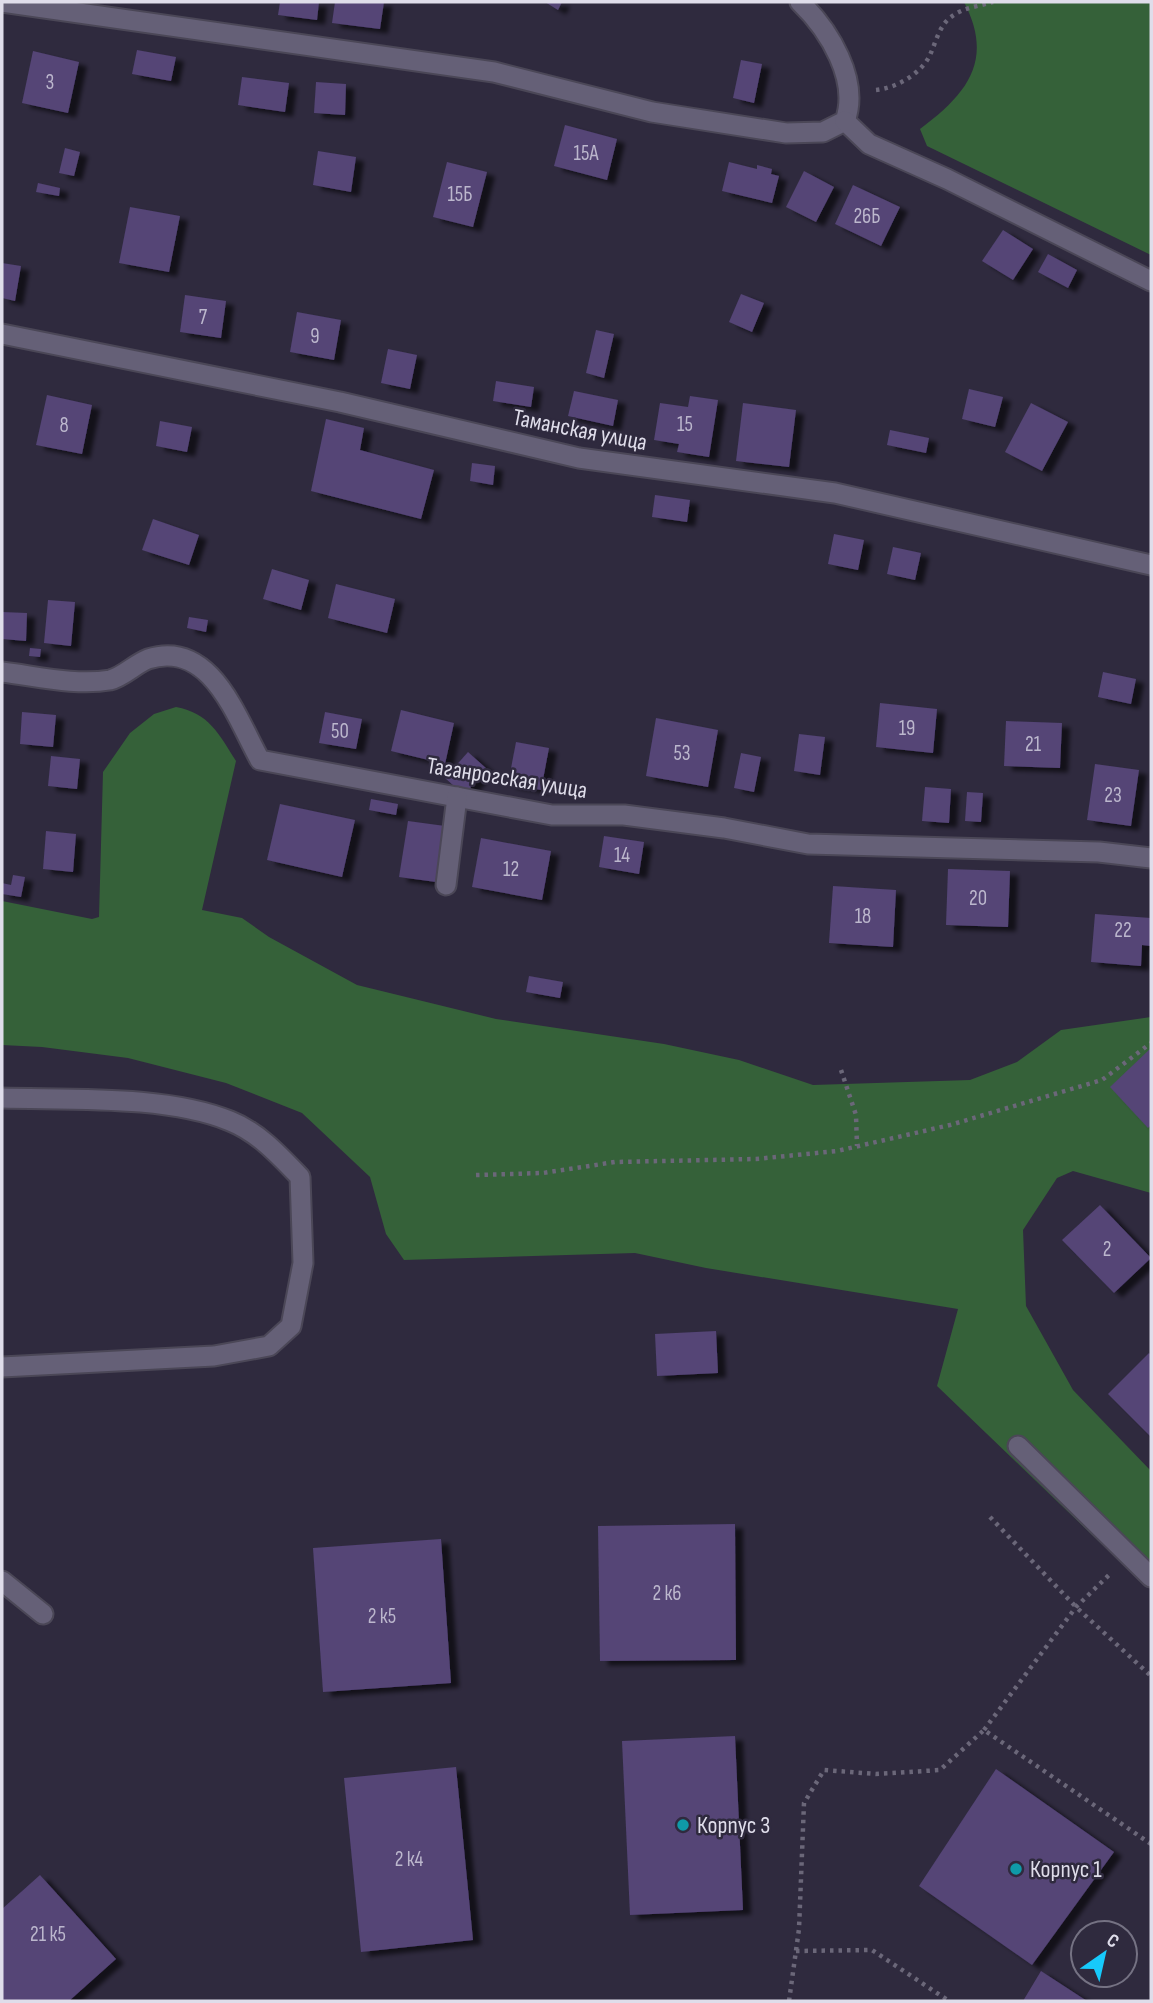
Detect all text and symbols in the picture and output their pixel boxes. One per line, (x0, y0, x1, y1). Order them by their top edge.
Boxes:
house number: 3 (46, 70, 54, 95)
house number: 15А (574, 141, 599, 166)
house number: 15Б (448, 182, 473, 207)
house number: 26Б (853, 204, 881, 229)
house number: 7 (199, 305, 208, 330)
house number: 9 (310, 324, 320, 349)
street label: Таманская улица (510, 403, 650, 457)
house number: 15 (677, 412, 693, 437)
house number: 8 (59, 413, 69, 438)
house number: 19 (899, 716, 915, 741)
house number: 50 (331, 719, 349, 744)
house number: 21 (1025, 732, 1042, 757)
house number: 53 (673, 741, 691, 766)
street label: Таганрогская улица (425, 751, 589, 805)
house number: 23 (1104, 783, 1122, 808)
house number: 14 (614, 843, 630, 868)
house number: 12 (503, 857, 519, 882)
house number: 20 (969, 886, 987, 911)
house number: 18 (855, 904, 871, 929)
house number: 22 (1114, 918, 1132, 943)
house number: 2 (1103, 1237, 1111, 1262)
house number: 2 к6 (652, 1581, 682, 1606)
house number: 2 к5 (368, 1604, 396, 1629)
place label: Корпус 3 (697, 1811, 770, 1840)
marker: Корпус 3 (675, 1817, 691, 1833)
house number: 2 к4 (395, 1847, 424, 1872)
place label: Корпус 1 (1030, 1855, 1102, 1884)
marker: Корпус 1 (1008, 1861, 1024, 1877)
north arrow (1069, 1919, 1139, 1989)
house number: 21 к5 (30, 1922, 66, 1947)
text: С (1102, 1929, 1123, 1954)

